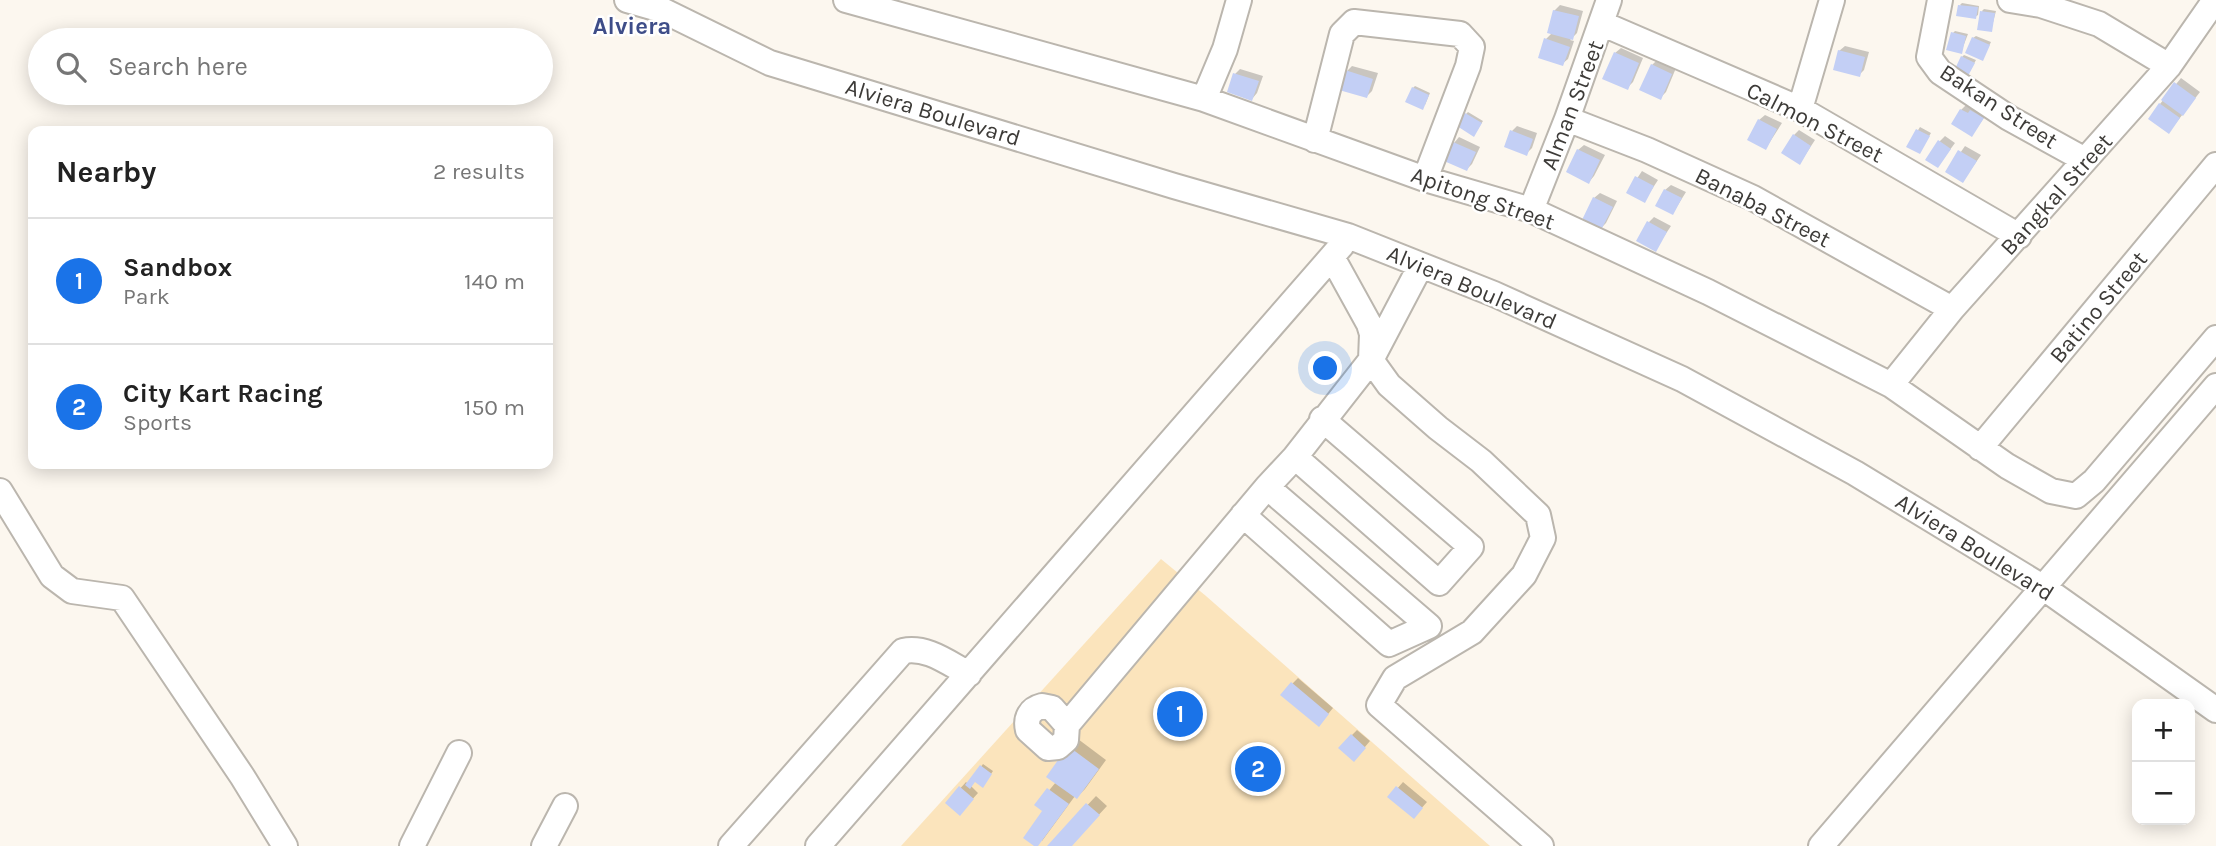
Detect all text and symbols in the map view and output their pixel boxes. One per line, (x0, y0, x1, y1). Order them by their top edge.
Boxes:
district label: Alviera (593, 12, 671, 40)
search box (28, 28, 553, 105)
street label: Alman Street (1535, 36, 1610, 174)
icon: search (52, 48, 90, 86)
text: Search here (108, 51, 248, 82)
street label: Bakan Street (1935, 58, 2063, 155)
street label: Alviera Boulevard (842, 73, 1024, 152)
street label: Calmon Street (1742, 76, 1888, 169)
street label: Bangkal Street (1995, 128, 2118, 261)
text: Nearby (56, 154, 156, 190)
text: 2 results (433, 158, 525, 185)
street label: Apitong Street (1407, 161, 1559, 236)
street label: Banaba Street (1691, 162, 1835, 253)
street label: Alviera Boulevard (1383, 240, 1561, 335)
street label: Batino Street (2044, 246, 2153, 369)
text: Sandbox (123, 252, 232, 283)
text: 1 (75, 268, 83, 295)
text: 140 m (464, 268, 525, 295)
text: Park (123, 283, 170, 310)
your location (1308, 351, 1342, 385)
text: City Kart Racing (123, 378, 323, 409)
text: 2 (72, 394, 86, 421)
text: 150 m (464, 394, 525, 421)
text: Sports (123, 409, 192, 436)
street label: Alviera Boulevard (1891, 488, 2059, 607)
pin: 1 (1157, 688, 1203, 740)
map controls (2132, 699, 2195, 825)
button: + (2132, 699, 2195, 762)
pin: 2 (1235, 743, 1281, 795)
button: − (2132, 762, 2195, 825)

